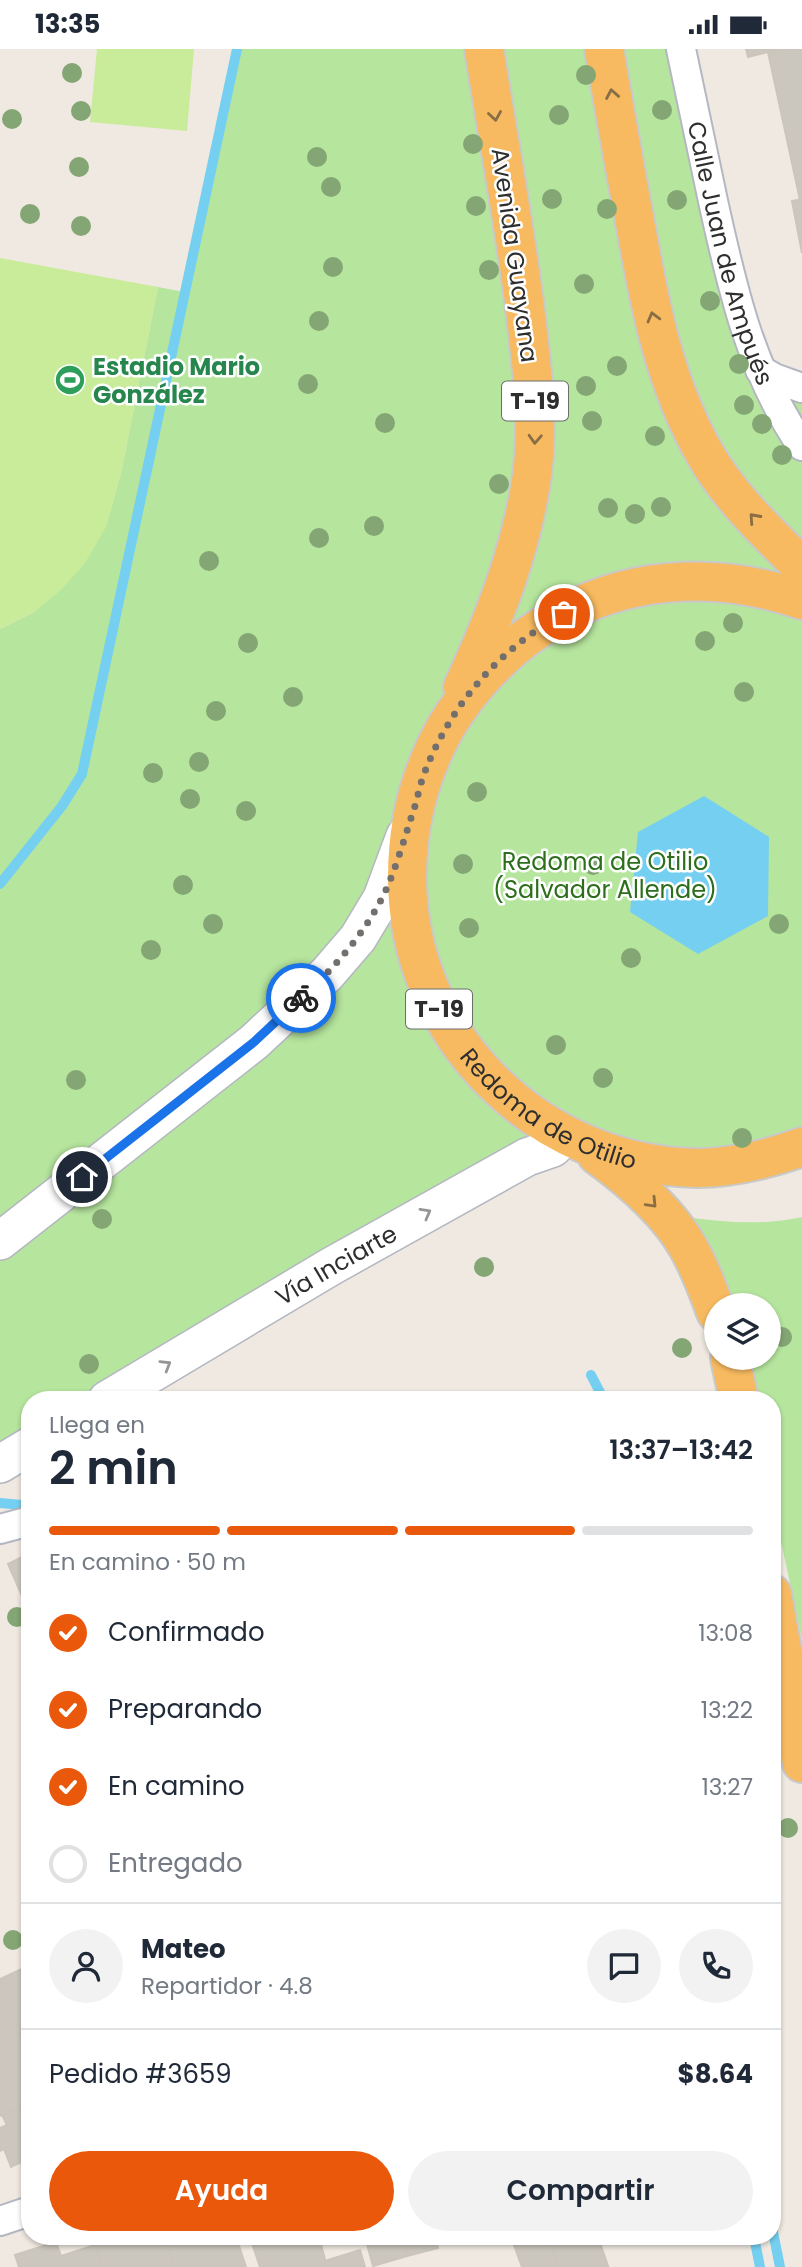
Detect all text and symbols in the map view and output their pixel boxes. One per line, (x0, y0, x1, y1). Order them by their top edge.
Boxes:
text: 13:35 (35, 6, 101, 42)
one-way arrow (605, 88, 620, 100)
one-way arrow (487, 110, 502, 122)
street label: Calle Juan de Ampués (680, 118, 782, 390)
street label: Avenida Guayana (484, 146, 546, 364)
one-way arrow (647, 312, 661, 324)
place label: Estadio Mario González (93, 350, 260, 411)
sports icon: Estadio Mario González (53, 363, 87, 397)
road number: T-19 (502, 381, 568, 421)
one-way arrow (527, 434, 542, 445)
one-way arrow (750, 513, 762, 526)
pin (534, 584, 594, 644)
icon: bag (545, 595, 583, 633)
park label: Redoma de Otilio (Salvador Allende) (493, 845, 717, 906)
courier (266, 963, 336, 1033)
icon: bike (282, 979, 320, 1017)
road number: T-19 (406, 989, 472, 1028)
street label: Redoma de Otilio (453, 1041, 640, 1177)
pin (52, 1147, 112, 1207)
icon: home (63, 1158, 101, 1196)
one-way arrow (644, 1195, 657, 1208)
one-way arrow (418, 1208, 431, 1221)
street label: Vía Inciarte (269, 1216, 403, 1313)
map controls (704, 1293, 781, 1370)
button: layers (704, 1293, 781, 1370)
one-way arrow (158, 1360, 171, 1373)
text: Llega en (49, 1409, 145, 1441)
text: 13:37–13:42 (609, 1432, 753, 1468)
text: 2 min (49, 1436, 178, 1500)
text: En camino · 50 m (49, 1546, 246, 1578)
icon: check (49, 1614, 87, 1652)
text: Confirmado (108, 1614, 265, 1650)
text: 13:08 (698, 1617, 753, 1649)
icon: check (49, 1691, 87, 1729)
text: Preparando (108, 1691, 262, 1727)
text: 13:22 (701, 1694, 753, 1726)
icon: check (49, 1768, 87, 1806)
text: En camino (108, 1768, 245, 1804)
text: 13:27 (701, 1771, 753, 1803)
text: Entregado (108, 1845, 243, 1881)
button: person (49, 1929, 123, 2003)
button: chat (587, 1929, 661, 2003)
button: phone (679, 1929, 753, 2003)
text: Mateo (141, 1931, 226, 1967)
text: Repartidor · 4.8 (141, 1970, 313, 2002)
text: Pedido #3659 (49, 2056, 232, 2092)
text: $8.64 (678, 2056, 753, 2092)
button: Ayuda (49, 2151, 394, 2231)
button: Compartir (408, 2151, 753, 2231)

